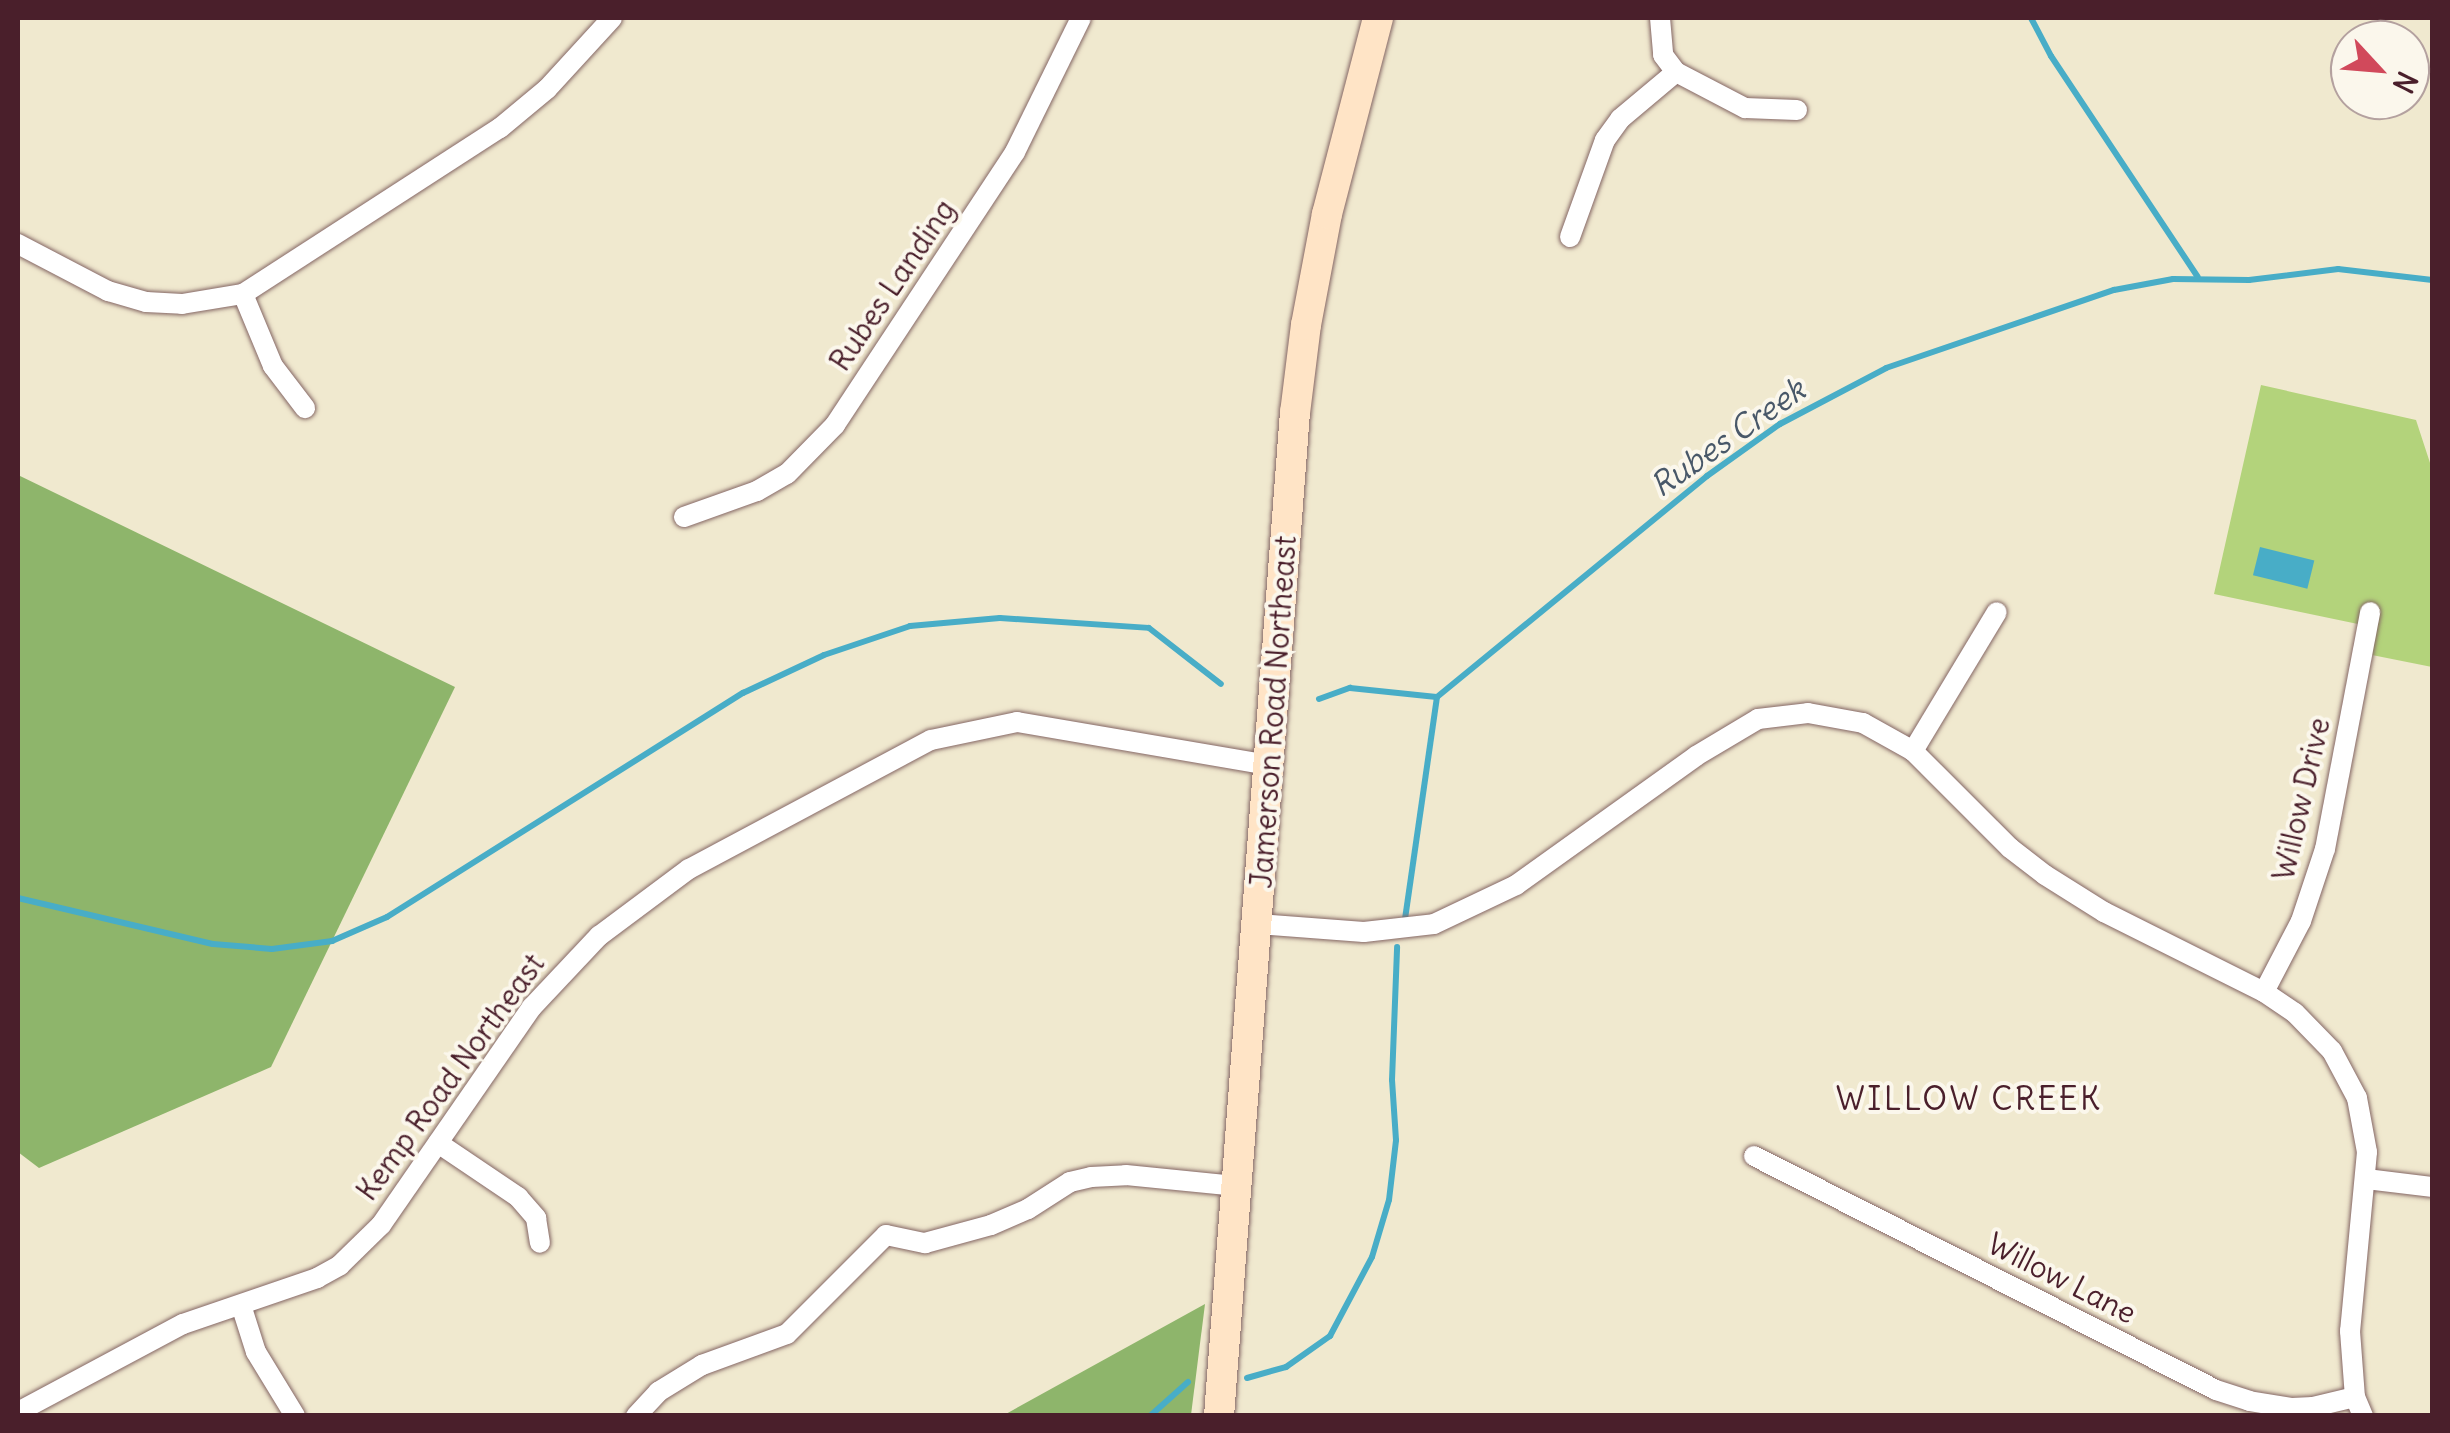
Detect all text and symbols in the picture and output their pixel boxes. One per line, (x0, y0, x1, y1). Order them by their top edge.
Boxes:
north arrow (2330, 20, 2430, 120)
text: N (2385, 66, 2426, 99)
street label: Rubes Landing (821, 192, 963, 378)
water label: Rubes Creek (1643, 371, 1813, 505)
street label: Jamerson Road Northeast (1243, 534, 1303, 890)
street label: Willow Drive (2265, 714, 2337, 884)
street label: Kemp Road Northeast (348, 947, 552, 1207)
district label: WILLOW CREEK (1836, 1080, 2102, 1118)
street label: Willow Lane (1982, 1225, 2142, 1331)

